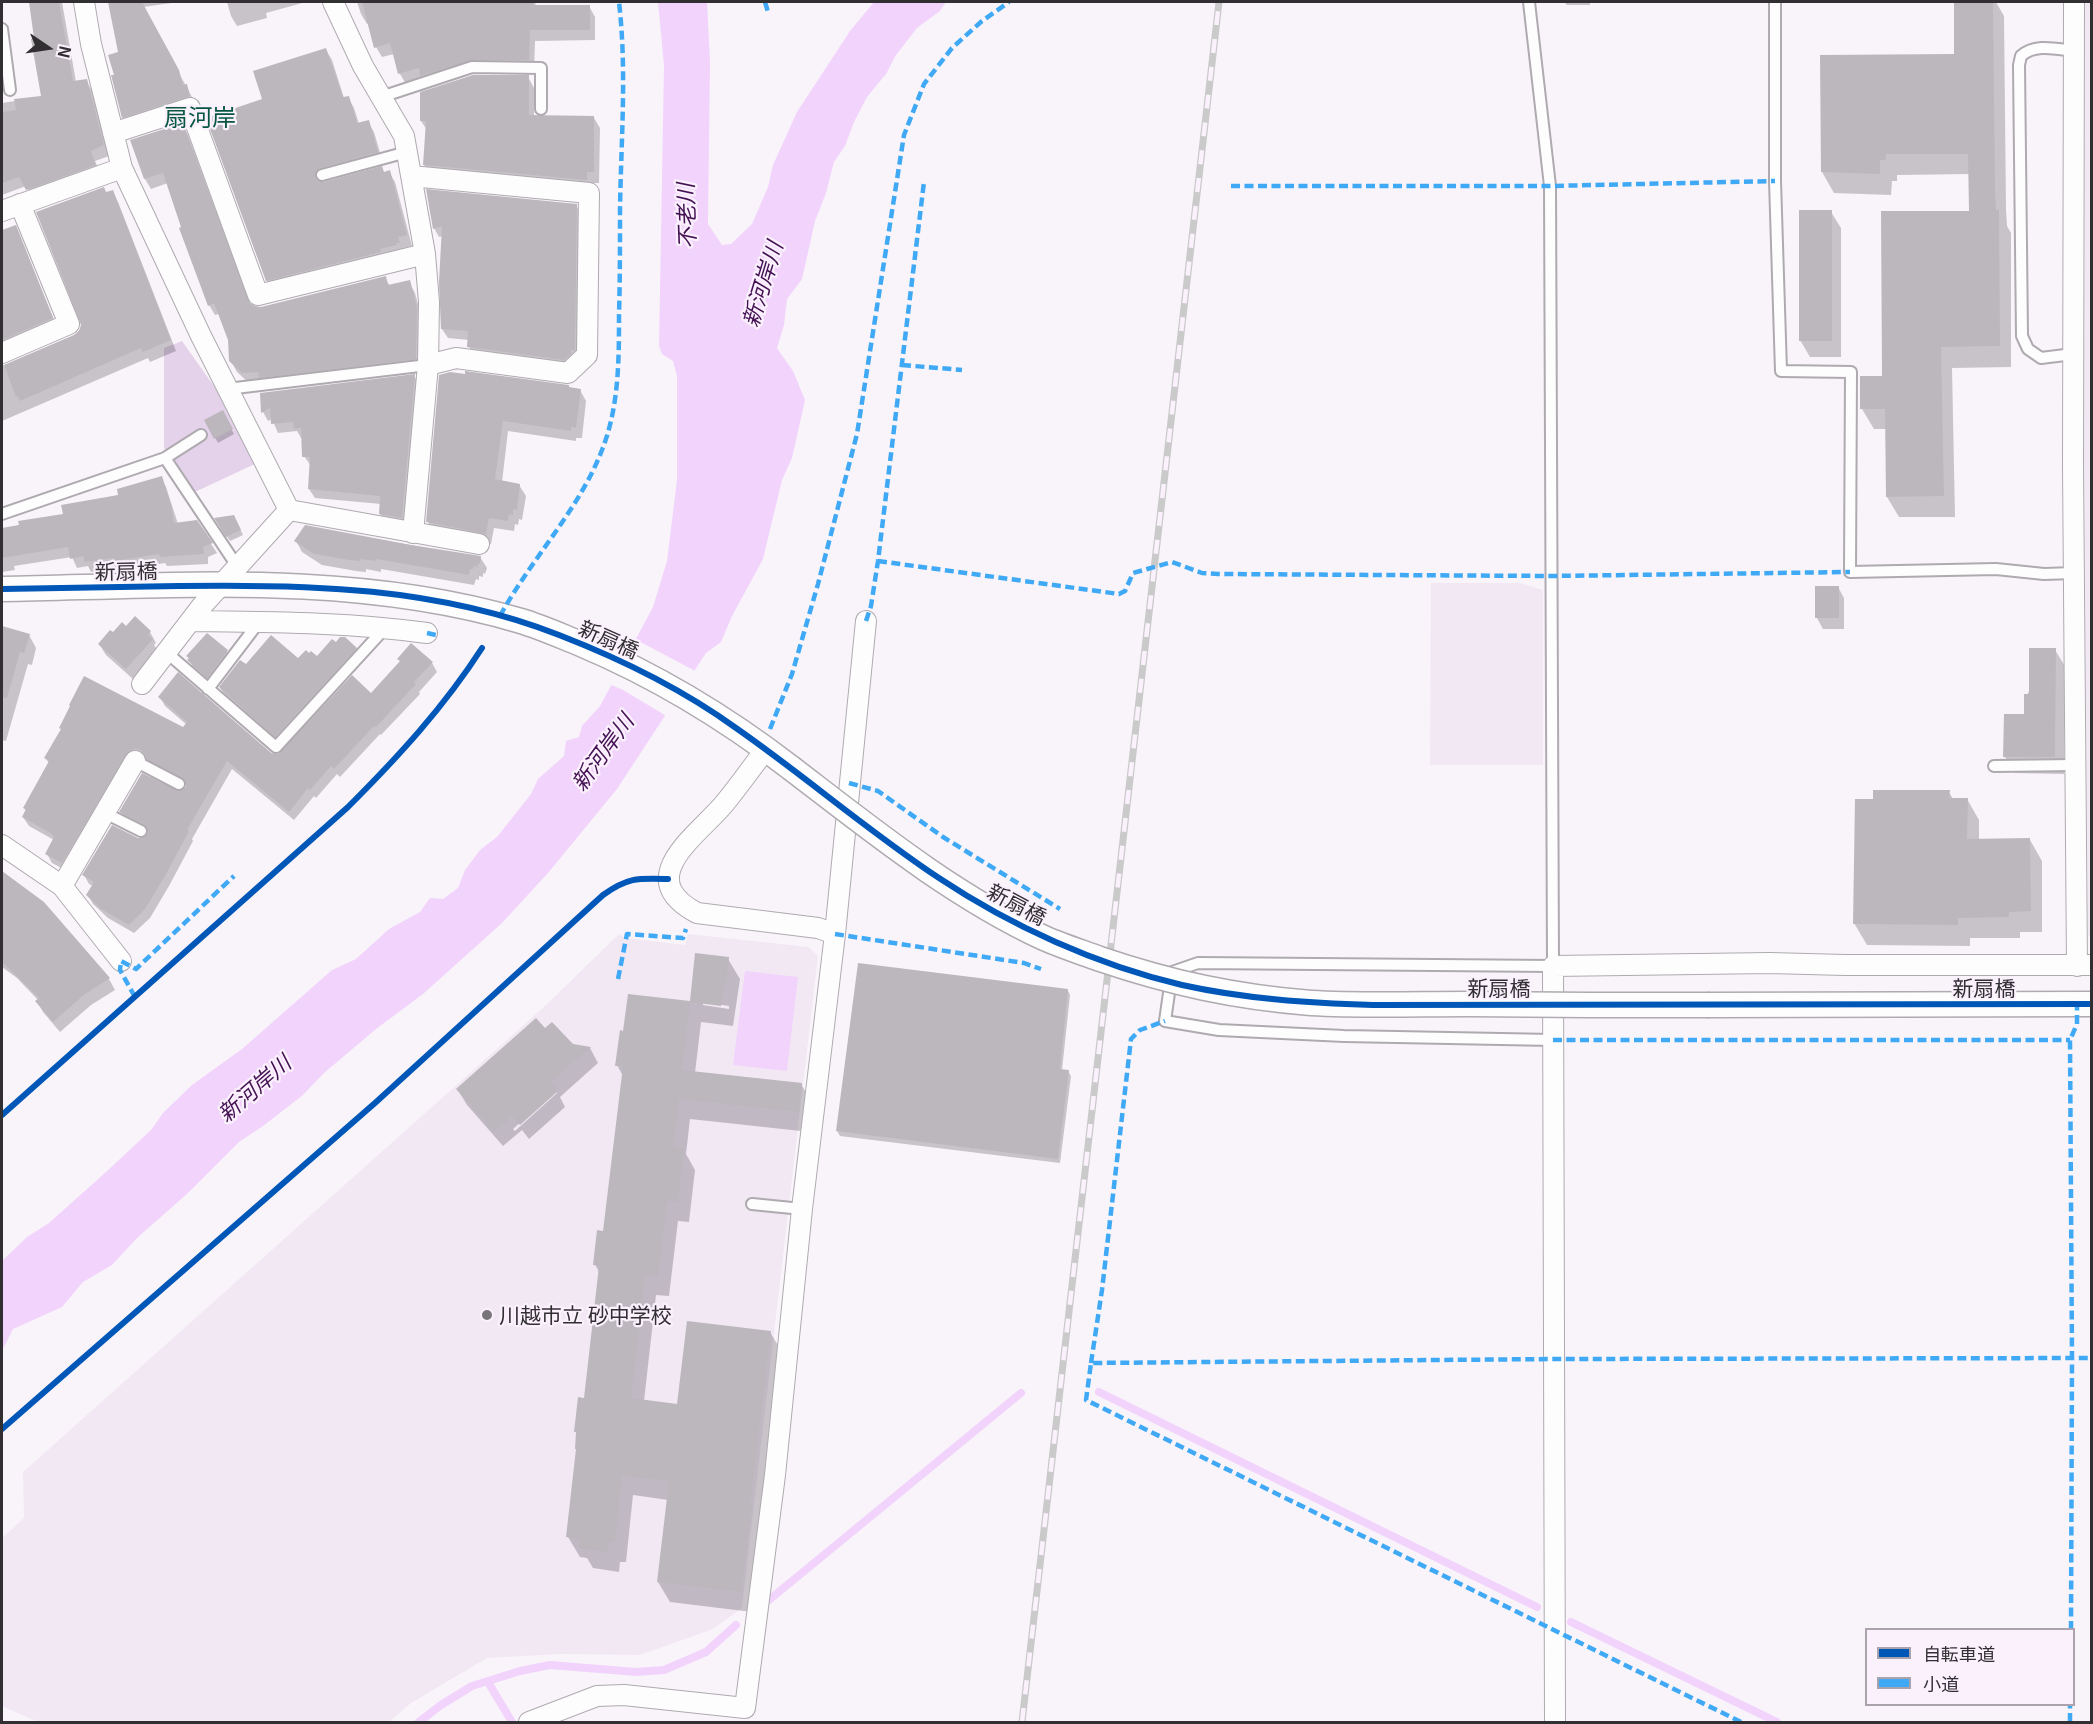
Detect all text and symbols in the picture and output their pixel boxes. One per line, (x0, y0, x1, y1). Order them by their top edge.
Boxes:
north arrow (18, 18, 78, 78)
text: N (53, 44, 79, 61)
district label: 扇河岸 (164, 103, 236, 131)
water label: 不老川 (672, 183, 700, 249)
water label: 新河岸川 (737, 238, 787, 330)
street label: 新扇橋 (94, 558, 158, 584)
street label: 新扇橋 (575, 615, 643, 663)
water label: 新河岸川 (565, 709, 639, 795)
street label: 新扇橋 (983, 878, 1051, 930)
street label: 新扇橋 (1468, 975, 1530, 1001)
street label: 新扇橋 (1953, 975, 2015, 1001)
water label: 新河岸川 (212, 1049, 296, 1127)
place label: 川越市立 砂中学校 (499, 1302, 672, 1328)
marker: 川越市立 砂中学校 (480, 1308, 494, 1322)
legend (1865, 1628, 2075, 1706)
text: 自転車道 (1923, 1640, 1995, 1666)
text: 小道 (1923, 1670, 1959, 1696)

